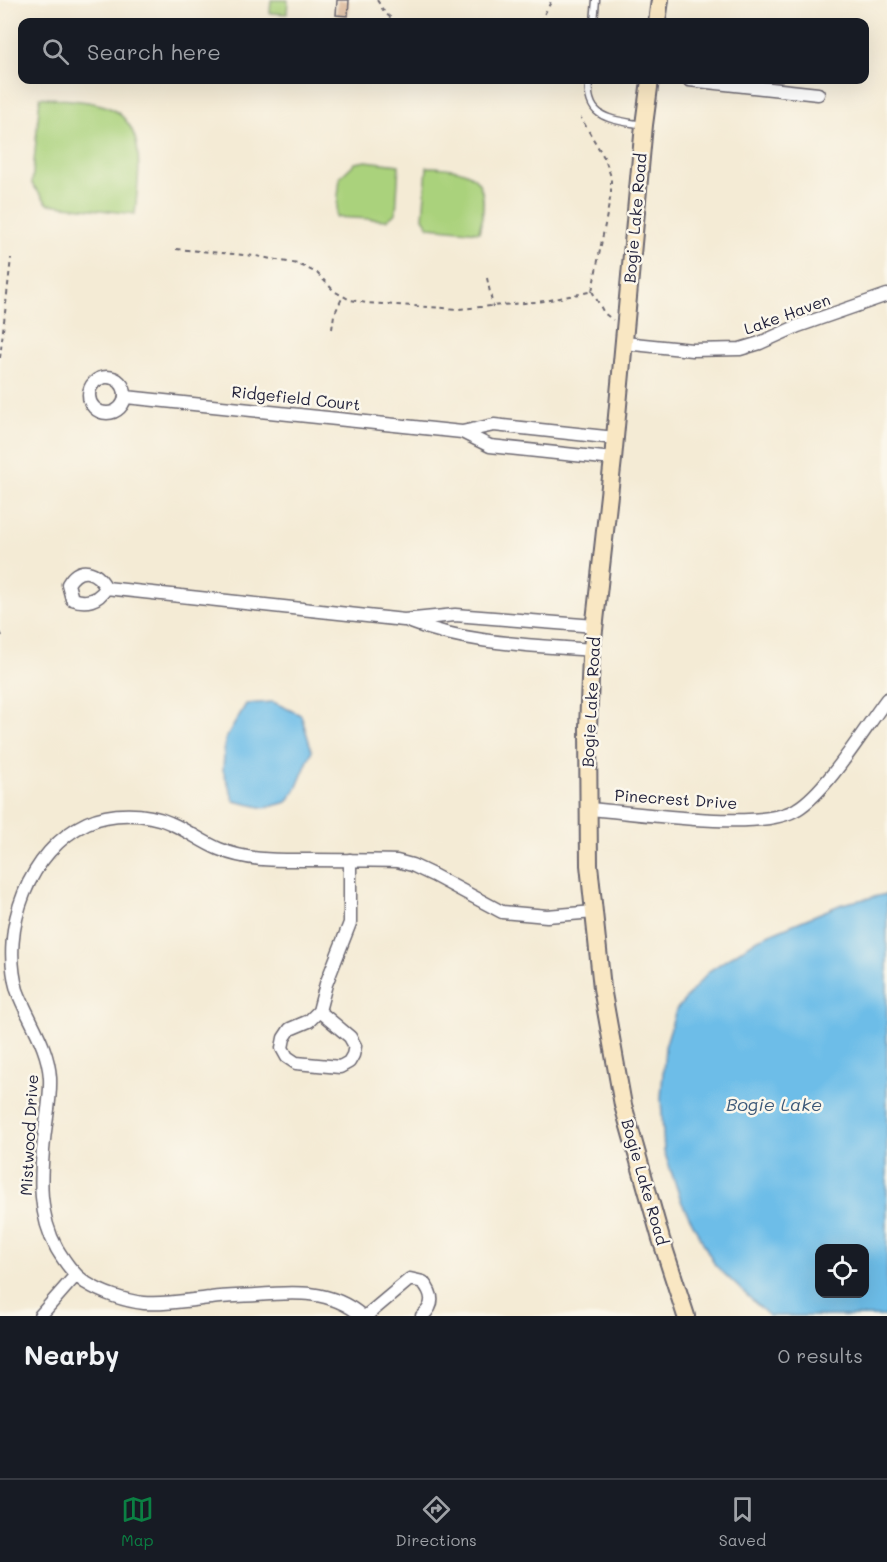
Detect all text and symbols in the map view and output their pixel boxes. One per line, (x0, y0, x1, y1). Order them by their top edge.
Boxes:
search box (18, 18, 869, 84)
icon: search (39, 35, 72, 68)
text: Search here (87, 37, 221, 66)
street label: Bogie Lake Road (618, 152, 651, 284)
street label: Lake Haven (741, 288, 833, 339)
street label: Ridgefield Court (231, 380, 362, 415)
street label: Bogie Lake Road (577, 636, 604, 768)
street label: Pinecrest Drive (614, 784, 738, 813)
street label: Mistwood Drive (15, 1074, 42, 1196)
water label: Bogie Lake (726, 1092, 822, 1116)
street label: Bogie Lake Road (617, 1116, 674, 1247)
map controls (815, 1244, 869, 1298)
button: locate (815, 1244, 869, 1298)
text: Nearby (24, 1338, 119, 1372)
text: 0 results (778, 1342, 863, 1368)
tab: Map (121, 1493, 154, 1550)
tab: Directions (396, 1493, 477, 1550)
tab: Saved (719, 1493, 766, 1550)

